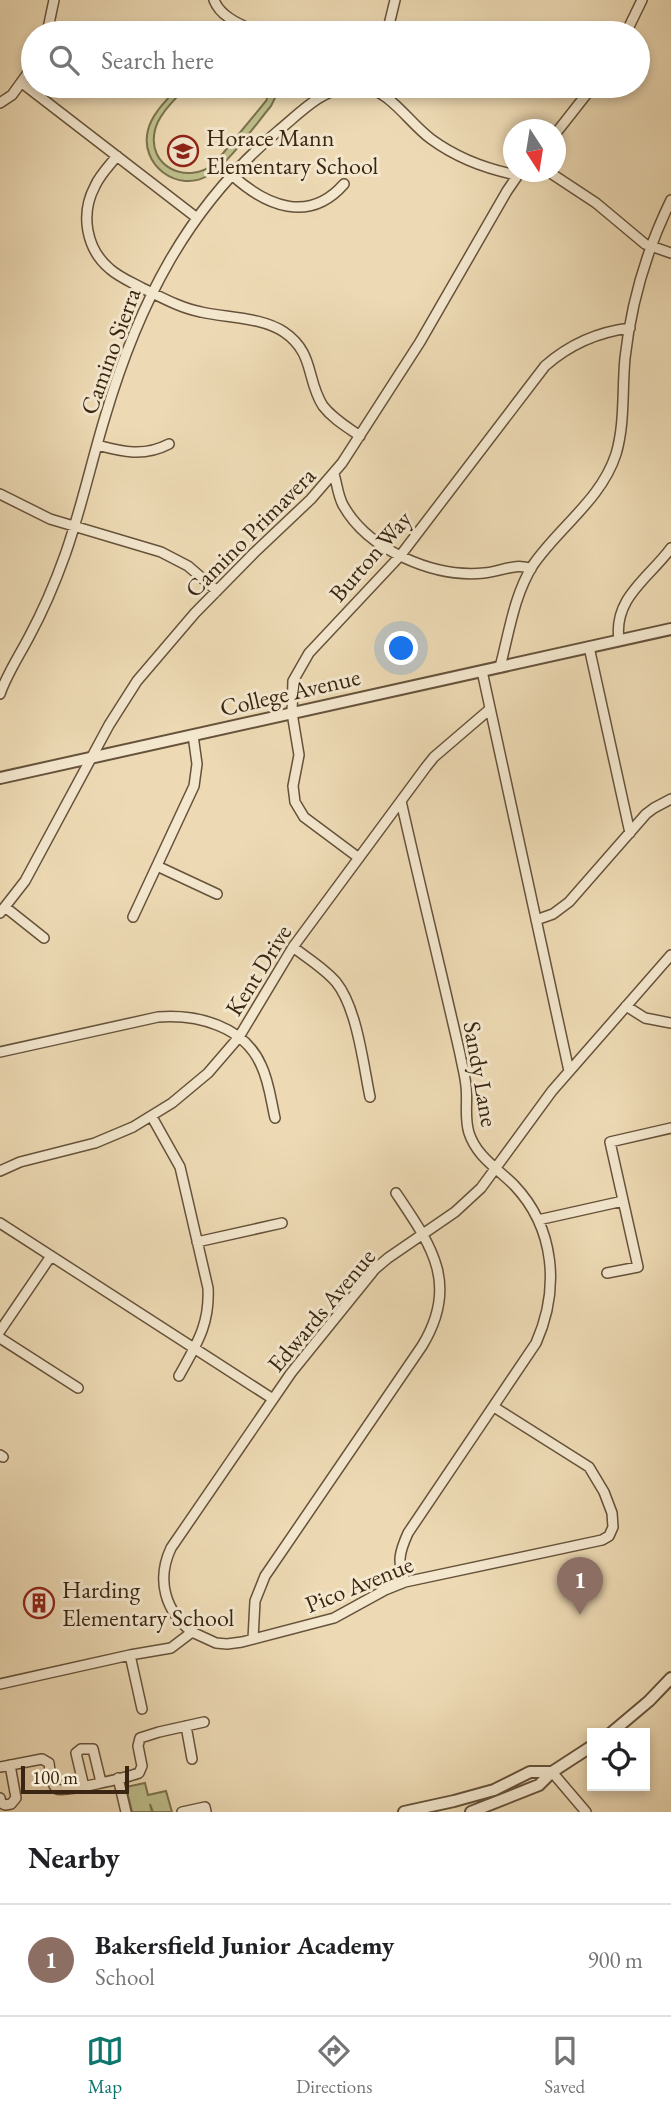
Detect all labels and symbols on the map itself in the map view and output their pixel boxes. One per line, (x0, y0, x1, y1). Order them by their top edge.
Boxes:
north arrow (503, 119, 566, 182)
place label: Horace Mann Elementary School (206, 122, 378, 181)
school or university icon: Horace Mann Elementary School (166, 134, 200, 168)
street label: Camino Sierra (73, 283, 147, 419)
street label: Camino Primavera (178, 460, 322, 604)
street label: Burton Way (322, 504, 418, 608)
your location (384, 631, 418, 665)
street label: College Avenue (217, 661, 363, 723)
street label: Kent Drive (218, 919, 298, 1021)
street label: Sandy Lane (456, 1019, 506, 1129)
street label: Edwards Avenue (260, 1242, 382, 1378)
street label: Pico Avenue (300, 1548, 418, 1620)
pin: 1 (557, 1557, 603, 1615)
place label: Harding Elementary School (62, 1574, 234, 1633)
building icon: Harding Elementary School (22, 1586, 56, 1620)
scale bar (21, 1763, 130, 1795)

